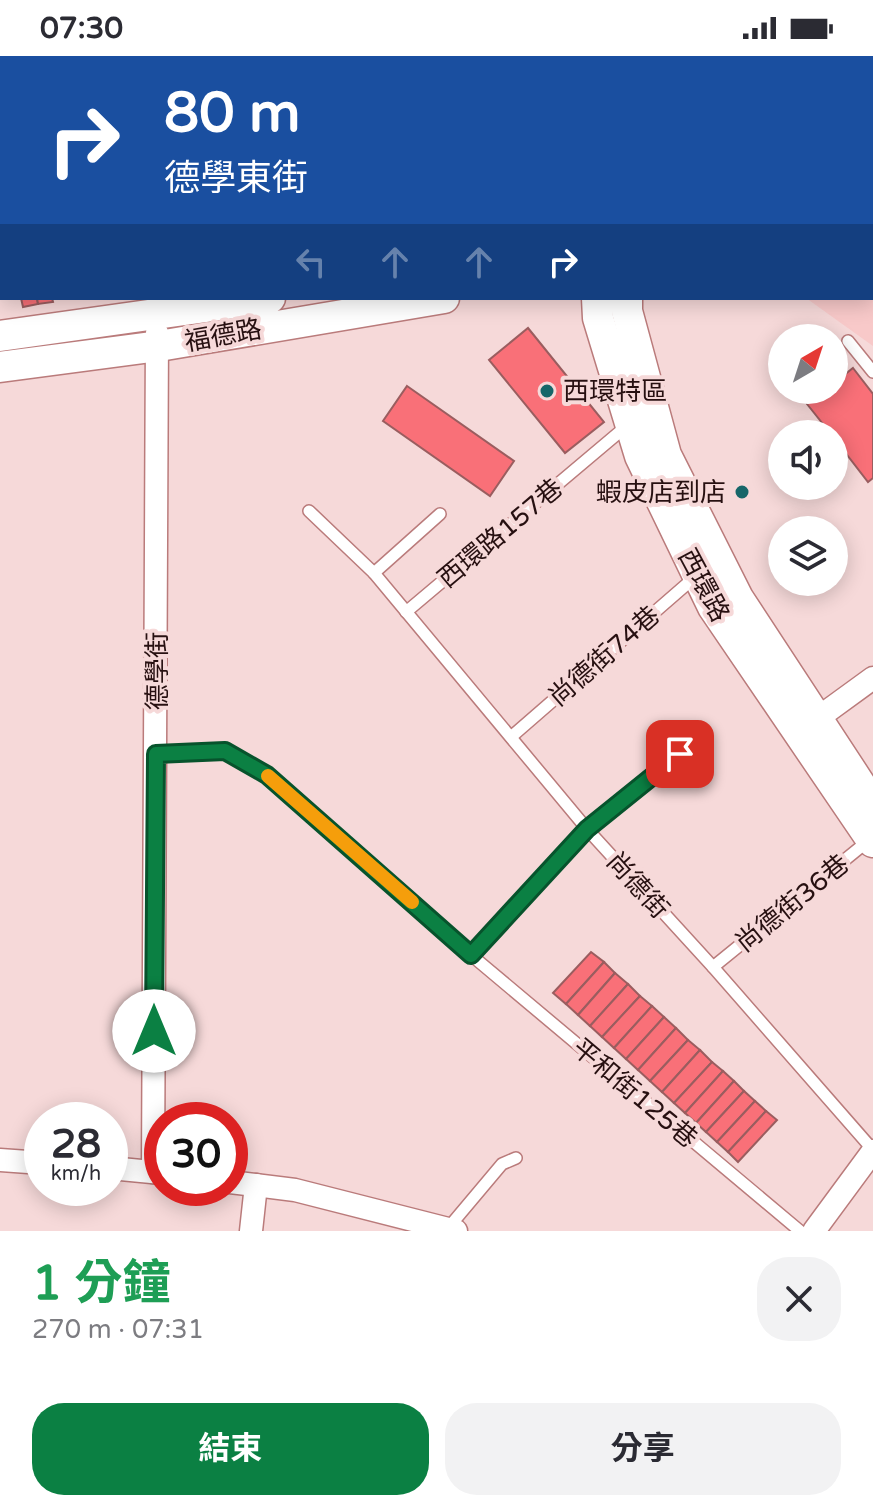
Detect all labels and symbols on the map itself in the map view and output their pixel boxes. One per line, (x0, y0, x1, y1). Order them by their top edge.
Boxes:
street label: 福德路 (182, 313, 264, 358)
north arrow (768, 324, 848, 404)
place label: 西環特區 (563, 376, 667, 407)
marker: 西環特區 (538, 382, 556, 400)
street label: 西環路157巷 (432, 472, 569, 594)
place label: 蝦皮店到店 (596, 477, 726, 508)
marker: 蝦皮店到店 (733, 483, 751, 501)
street label: 西環路 (672, 544, 736, 627)
street label: 尚德街74巷 (543, 600, 666, 713)
street label: 德學街 (142, 632, 173, 710)
pin (646, 720, 714, 788)
street label: 尚德街 (600, 846, 675, 925)
street label: 尚德街36巷 (729, 848, 855, 958)
position arrow (112, 989, 196, 1073)
street label: 平和街125巷 (566, 1032, 703, 1154)
speed limit sign: 30 (144, 1102, 248, 1206)

